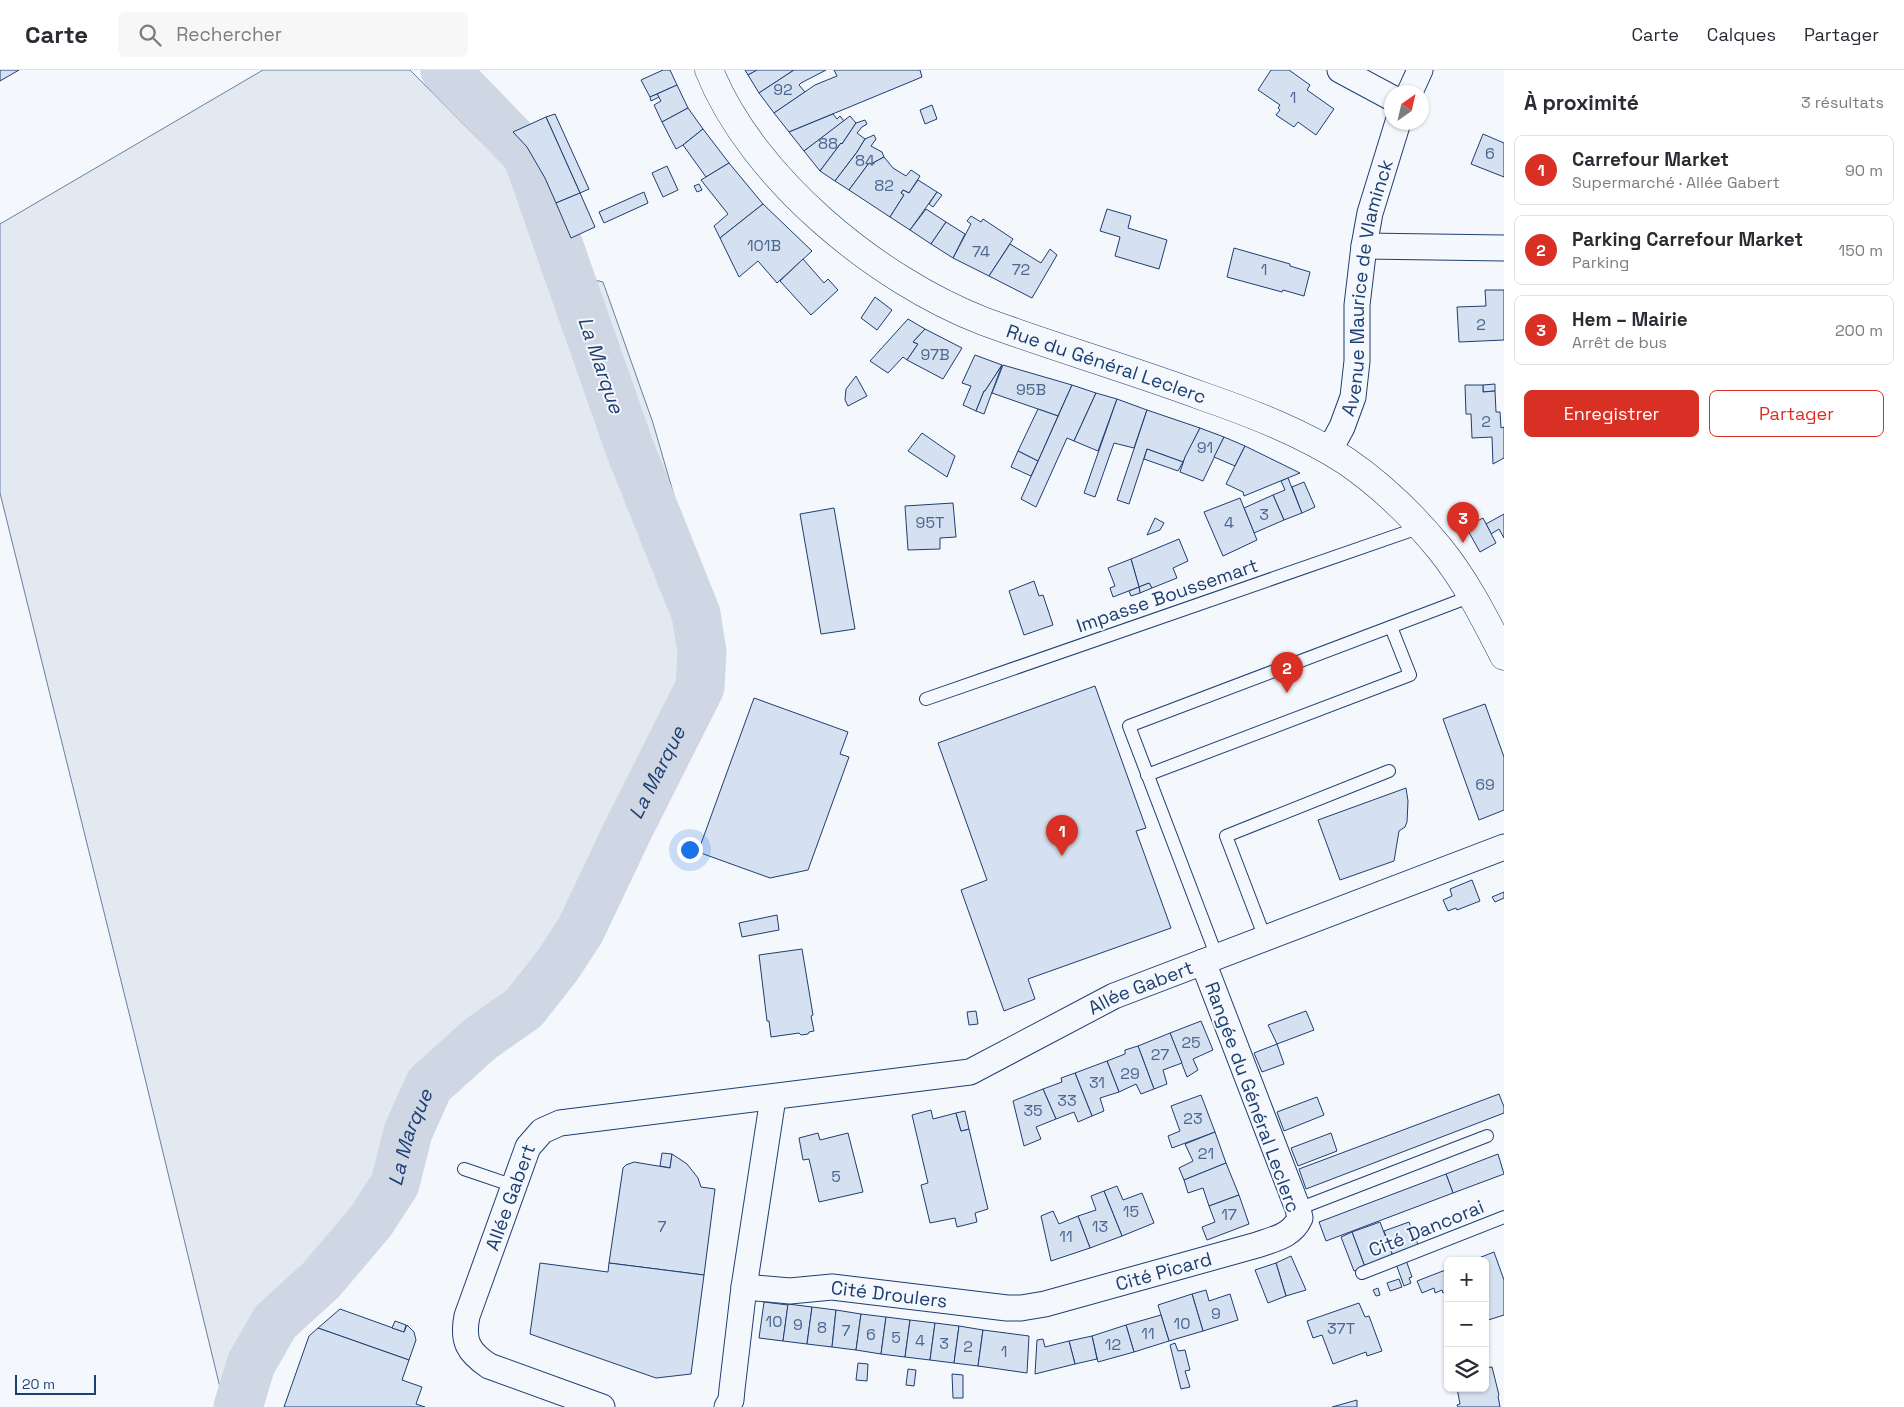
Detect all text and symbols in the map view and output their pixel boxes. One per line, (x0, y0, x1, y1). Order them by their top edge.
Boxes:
search box (118, 12, 468, 57)
text: Carte (25, 19, 88, 50)
icon: search (136, 21, 164, 49)
text: Rechercher (176, 22, 282, 47)
text: Carte (1632, 23, 1679, 46)
text: Calques (1707, 23, 1776, 46)
text: Partager (1804, 23, 1879, 46)
house number: 92 (773, 79, 793, 100)
north arrow (1384, 85, 1429, 130)
house number: 1 (1290, 87, 1296, 108)
text: À proximité (1524, 89, 1639, 116)
text: 3 résultats (1801, 92, 1884, 113)
house number: 88 (818, 133, 838, 154)
house number: 6 (1485, 143, 1495, 164)
text: Carrefour Market (1572, 147, 1729, 172)
house number: 84 (855, 150, 875, 171)
street label: Avenue Maurice de Vlaminck (1335, 156, 1399, 420)
text: 1 (1537, 160, 1545, 181)
text: 90 m (1845, 160, 1883, 181)
text: Supermarché · Allée Gabert (1572, 172, 1780, 193)
house number: 82 (874, 175, 894, 196)
text: Parking Carrefour Market (1572, 227, 1803, 252)
house number: 101B (747, 235, 781, 256)
text: 2 (1536, 240, 1546, 261)
text: 150 m (1839, 240, 1883, 261)
house number: 74 (972, 241, 990, 262)
text: Parking (1572, 252, 1629, 273)
house number: 72 (1012, 259, 1030, 280)
house number: 1 (1261, 259, 1267, 280)
text: Hem – Mairie (1572, 307, 1688, 332)
water label: La Marque (572, 313, 630, 418)
house number: 2 (1476, 314, 1486, 335)
street label: Rue du Général Leclerc (1003, 318, 1210, 410)
text: 3 (1536, 320, 1546, 341)
text: 200 m (1835, 320, 1883, 341)
text: Arrêt de bus (1572, 332, 1667, 353)
house number: 97B (920, 344, 950, 365)
house number: 95B (1016, 379, 1046, 400)
button: Enregistrer (1524, 390, 1699, 437)
button: Partager (1709, 390, 1884, 437)
house number: 2 (1481, 411, 1491, 432)
house number: 91 (1197, 437, 1213, 458)
pin: 3 (1447, 502, 1479, 543)
house number: 3 (1259, 504, 1269, 525)
house number: 95T (916, 512, 944, 533)
house number: 4 (1224, 512, 1234, 533)
street label: Impasse Boussemart (1073, 553, 1261, 638)
pin: 2 (1271, 652, 1303, 693)
water label: La Marque (623, 721, 692, 823)
house number: 69 (1475, 774, 1495, 795)
pin: 1 (1046, 815, 1078, 856)
your location (677, 837, 703, 863)
street label: Allée Gabert (1084, 955, 1197, 1021)
street label: Rangée du Général Leclerc (1199, 978, 1306, 1216)
house number: 25 (1181, 1032, 1201, 1053)
house number: 27 (1151, 1044, 1169, 1065)
house number: 29 (1120, 1063, 1140, 1084)
house number: 31 (1089, 1072, 1105, 1093)
water label: La Marque (382, 1084, 439, 1188)
house number: 33 (1057, 1090, 1077, 1111)
house number: 35 (1023, 1100, 1043, 1121)
house number: 23 (1183, 1108, 1203, 1129)
street label: Allée Gabert (480, 1141, 541, 1254)
house number: 21 (1198, 1143, 1214, 1164)
house number: 5 (831, 1166, 841, 1187)
street label: Cité Dancorai (1365, 1194, 1487, 1263)
house number: 15 (1123, 1201, 1139, 1222)
house number: 17 (1221, 1204, 1237, 1225)
house number: 7 (657, 1216, 667, 1237)
house number: 13 (1092, 1216, 1108, 1237)
house number: 11 (1059, 1226, 1073, 1247)
street label: Cité Picard (1113, 1246, 1215, 1297)
map controls (1444, 1257, 1489, 1392)
button: + (1444, 1257, 1489, 1302)
street label: Cité Droulers (830, 1275, 949, 1314)
button: − (1444, 1302, 1489, 1347)
house number: 9 (1211, 1303, 1221, 1324)
house number: 10 (766, 1311, 782, 1332)
house number: 10 (1174, 1313, 1190, 1334)
house number: 9 (793, 1314, 803, 1335)
house number: 8 (817, 1317, 827, 1338)
house number: 37T (1327, 1318, 1355, 1339)
house number: 7 (841, 1320, 851, 1341)
house number: 11 (1141, 1323, 1155, 1344)
house number: 6 (866, 1324, 876, 1345)
house number: 5 (891, 1327, 901, 1348)
house number: 4 (915, 1330, 925, 1351)
house number: 3 (939, 1333, 949, 1354)
house number: 12 (1105, 1334, 1121, 1355)
house number: 2 (963, 1336, 973, 1357)
house number: 1 (1001, 1341, 1007, 1362)
button: layers (1444, 1347, 1489, 1392)
scale bar (15, 1372, 96, 1395)
text: 20 m (22, 1375, 55, 1393)

